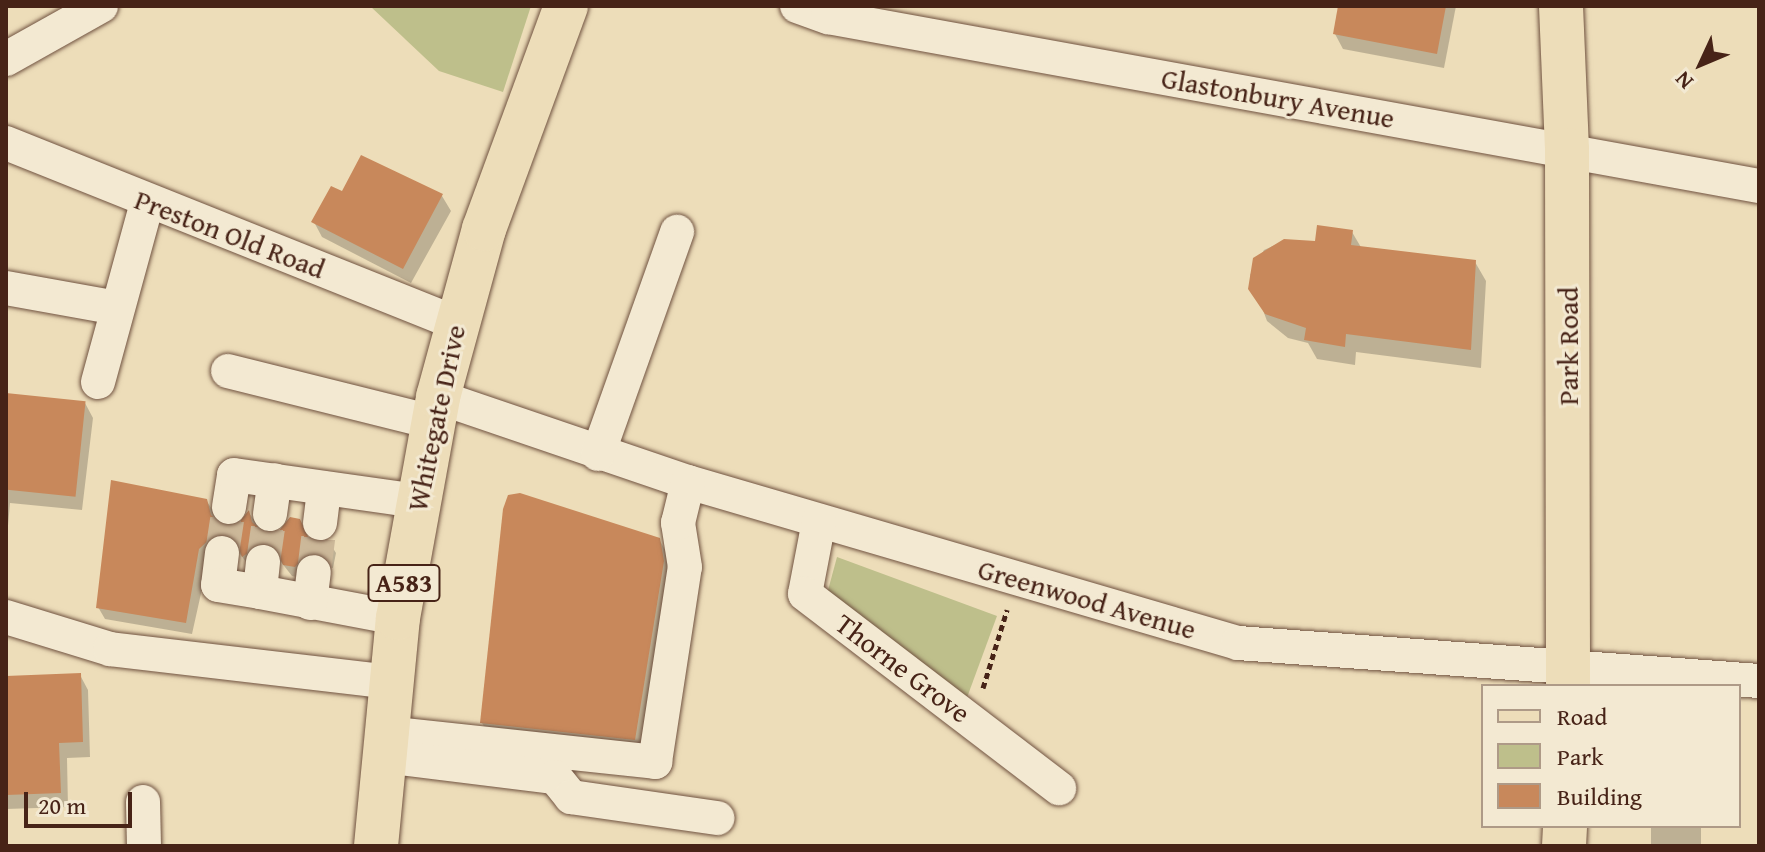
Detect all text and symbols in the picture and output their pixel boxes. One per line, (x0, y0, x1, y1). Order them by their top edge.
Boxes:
north arrow (1661, 24, 1741, 104)
street label: Glastonbury Avenue (1159, 61, 1397, 135)
text: N (1667, 64, 1700, 97)
street label: Preston Old Road (130, 182, 330, 286)
street label: Park Road (1551, 287, 1585, 405)
street label: Whitegate Drive (400, 322, 472, 514)
street label: Greenwood Avenue (974, 552, 1200, 646)
road number: A583 (366, 561, 442, 605)
street label: Thorne Grove (829, 606, 977, 730)
legend (1481, 684, 1741, 828)
text: Road (1557, 699, 1607, 734)
text: Park (1557, 739, 1603, 774)
scale bar (28, 776, 136, 826)
text: Building (1557, 779, 1642, 814)
text: 20 m (38, 788, 86, 823)

